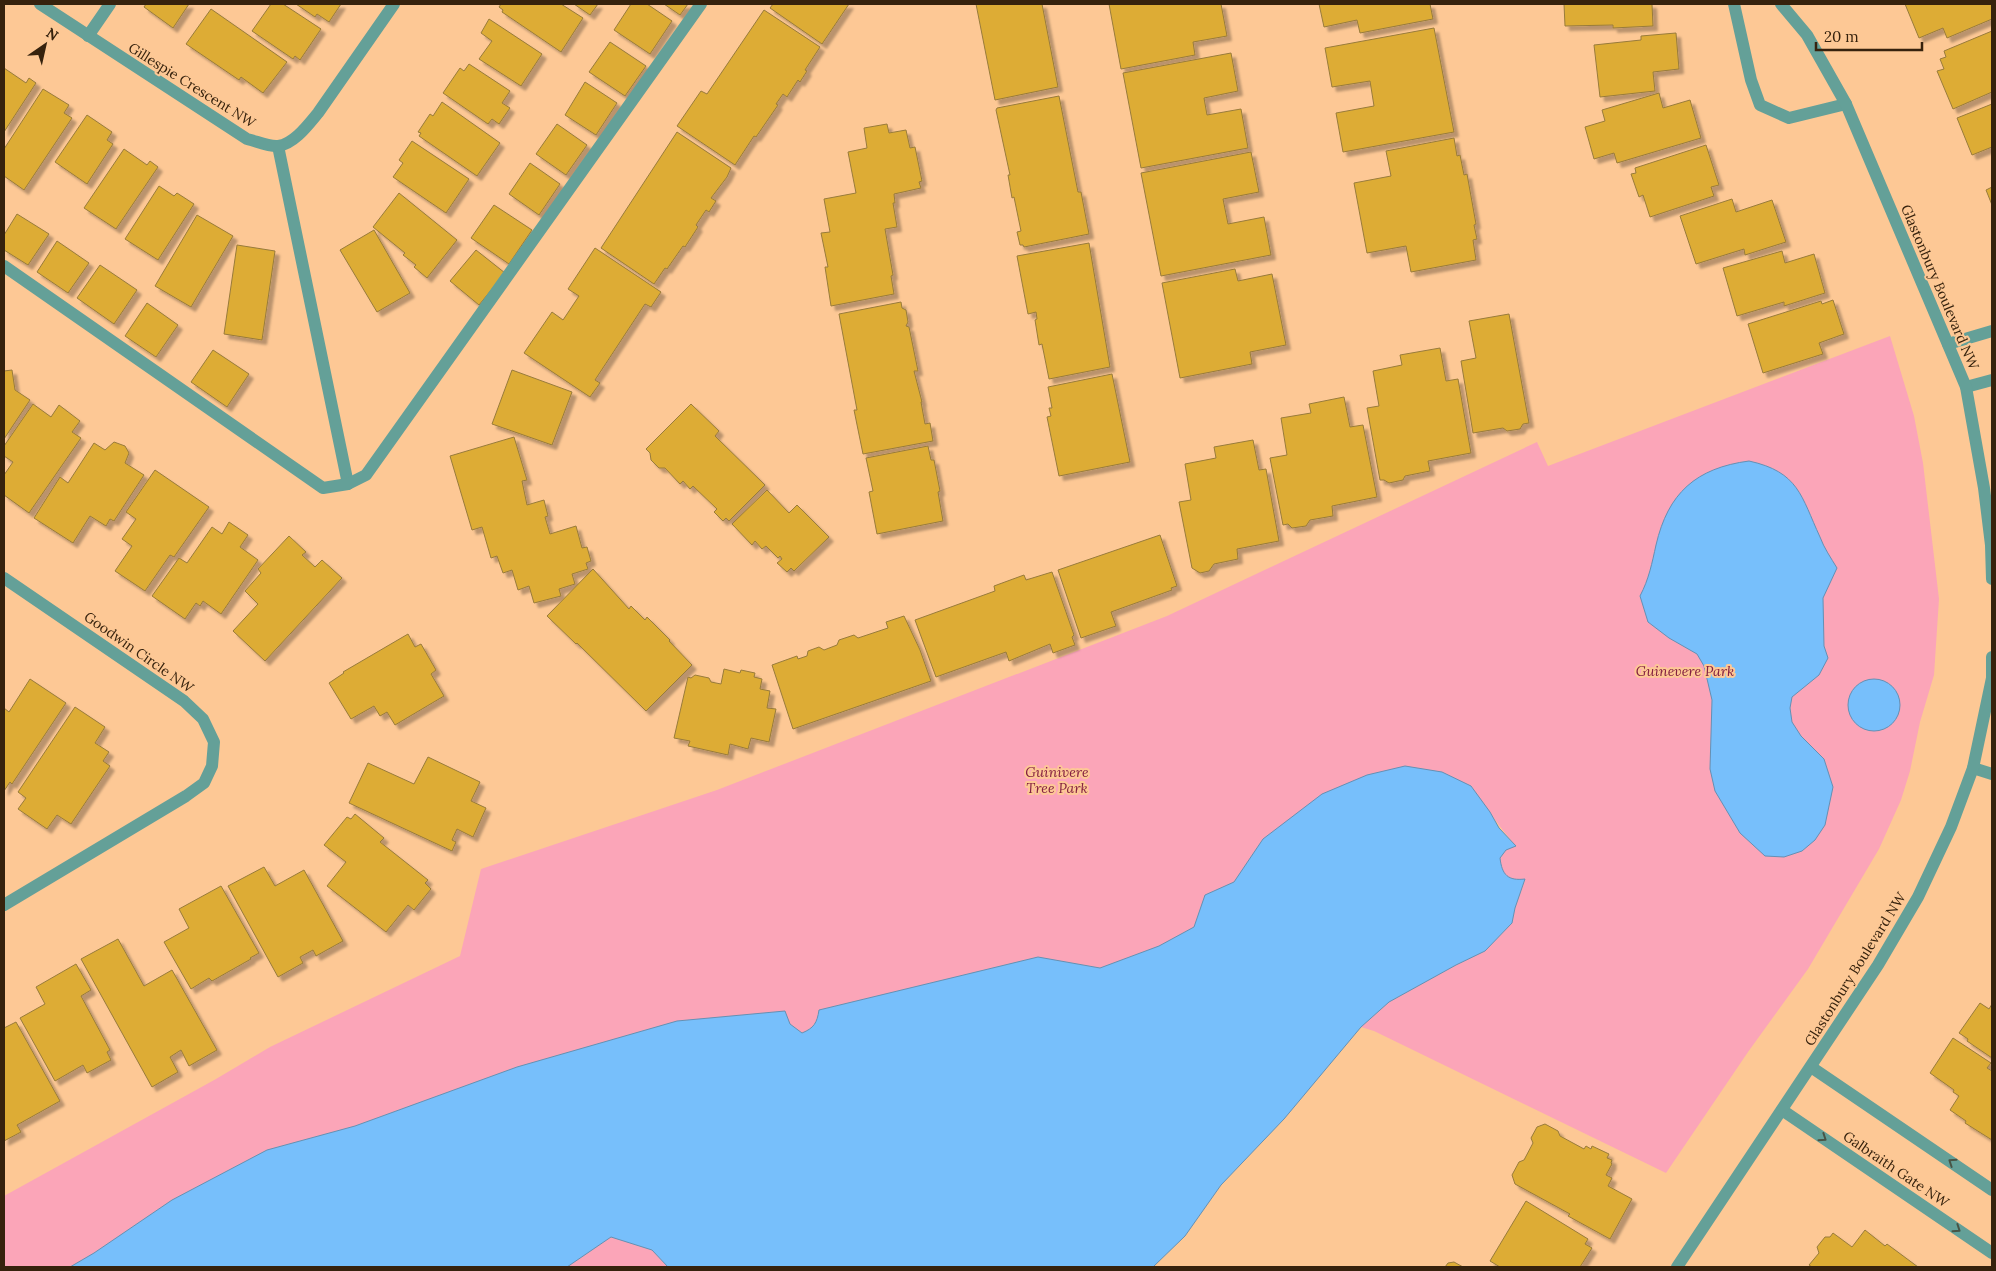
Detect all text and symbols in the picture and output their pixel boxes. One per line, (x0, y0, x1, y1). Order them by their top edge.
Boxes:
north arrow (20, 20, 70, 70)
scale bar (1816, 20, 1922, 52)
text: N (43, 24, 62, 45)
text: 20 m (1824, 27, 1859, 46)
street label: Gillespie Crescent NW (125, 38, 260, 132)
street label: Glastonbury Boulevard NW (1897, 202, 1983, 373)
street label: Goodwin Circle NW (81, 607, 198, 697)
park label: Guinevere Park (1636, 662, 1734, 680)
park label: Guinivere Tree Park (1025, 763, 1089, 797)
street label: Glastonbury Boulevard NW (1800, 888, 1910, 1049)
street label: Galbraith Gate NW (1840, 1127, 1953, 1212)
one-way arrow (1817, 1132, 1826, 1141)
one-way arrow (1948, 1159, 1958, 1168)
one-way arrow (1951, 1223, 1961, 1232)

